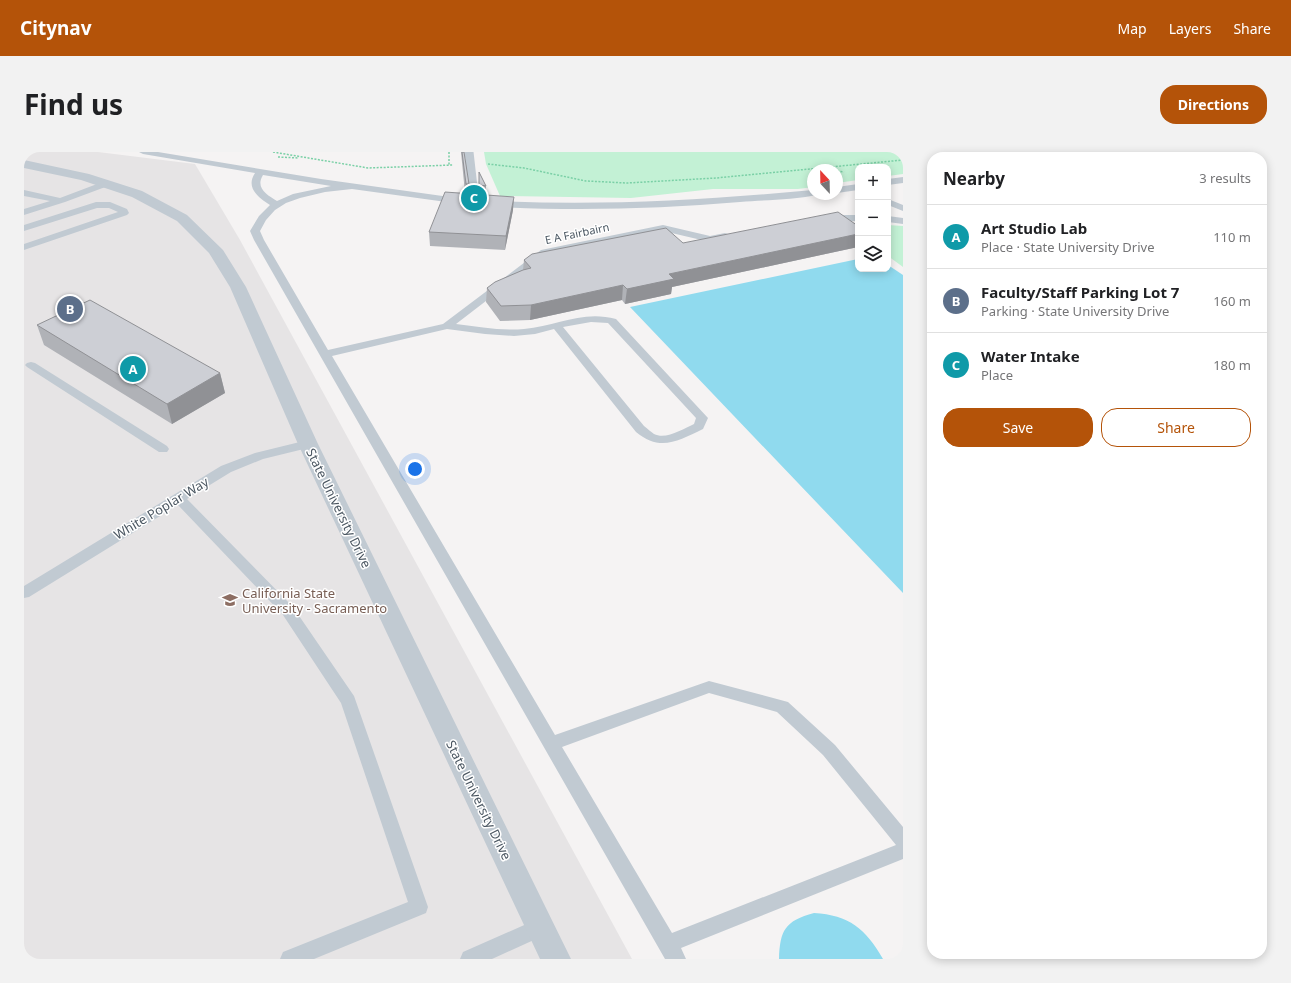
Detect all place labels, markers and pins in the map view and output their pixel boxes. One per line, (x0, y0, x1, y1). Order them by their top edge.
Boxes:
pin: C (461, 183, 487, 213)
pin: B (57, 294, 83, 324)
pin: A (120, 354, 146, 384)
place label: California State University - Sacramento (242, 584, 387, 617)
school or university icon: California State University - Sacramento (221, 591, 239, 609)

